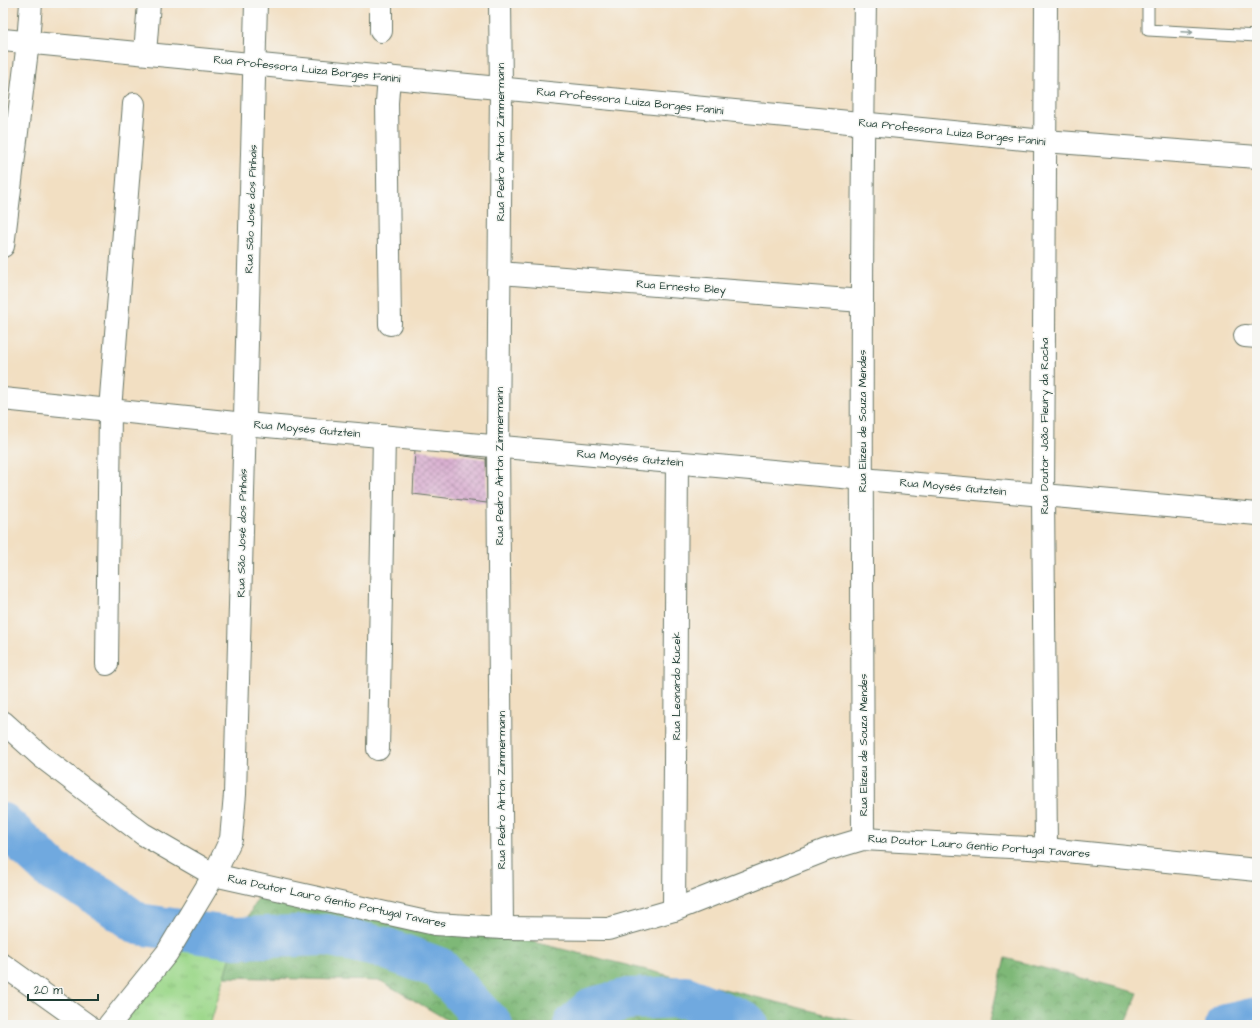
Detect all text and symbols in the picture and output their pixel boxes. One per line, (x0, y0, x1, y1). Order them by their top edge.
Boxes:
one-way arrow (1180, 29, 1193, 36)
street label: Rua Professora Luiza Borges Fanini (213, 52, 402, 87)
street label: Rua Pedro Airton Zimmermann (493, 62, 508, 221)
street label: Rua Professora Luiza Borges Fanini (536, 84, 725, 119)
street label: Rua Professora Luiza Borges Fanini (858, 115, 1047, 150)
street label: Rua São José dos Pinhais (241, 144, 261, 274)
street label: Rua Ernesto Bley (636, 276, 726, 299)
street label: Rua Doutor João Fleury da Rocha (1037, 337, 1053, 514)
street label: Rua Elizeu de Souza Mendes (855, 349, 870, 492)
street label: Rua Pedro Airton Zimmermann (492, 386, 507, 545)
street label: Rua Moysés Gutztein (253, 417, 361, 442)
street label: Rua Moysés Gutztein (576, 446, 684, 471)
street label: Rua São José dos Pinhais (233, 468, 251, 597)
street label: Rua Moysés Gutztein (899, 475, 1007, 500)
street label: Rua Leonardo Kucek (669, 632, 684, 740)
street label: Rua Elizeu de Souza Mendes (856, 673, 871, 816)
street label: Rua Pedro Airton Zimmermann (494, 710, 509, 869)
street label: Rua Doutor Lauro Gentio Portugal Tavares (867, 831, 1091, 862)
street label: Rua Doutor Lauro Gentio Portugal Tavares (226, 871, 448, 933)
scale bar (28, 976, 98, 1002)
text: 20 m (34, 982, 63, 999)

